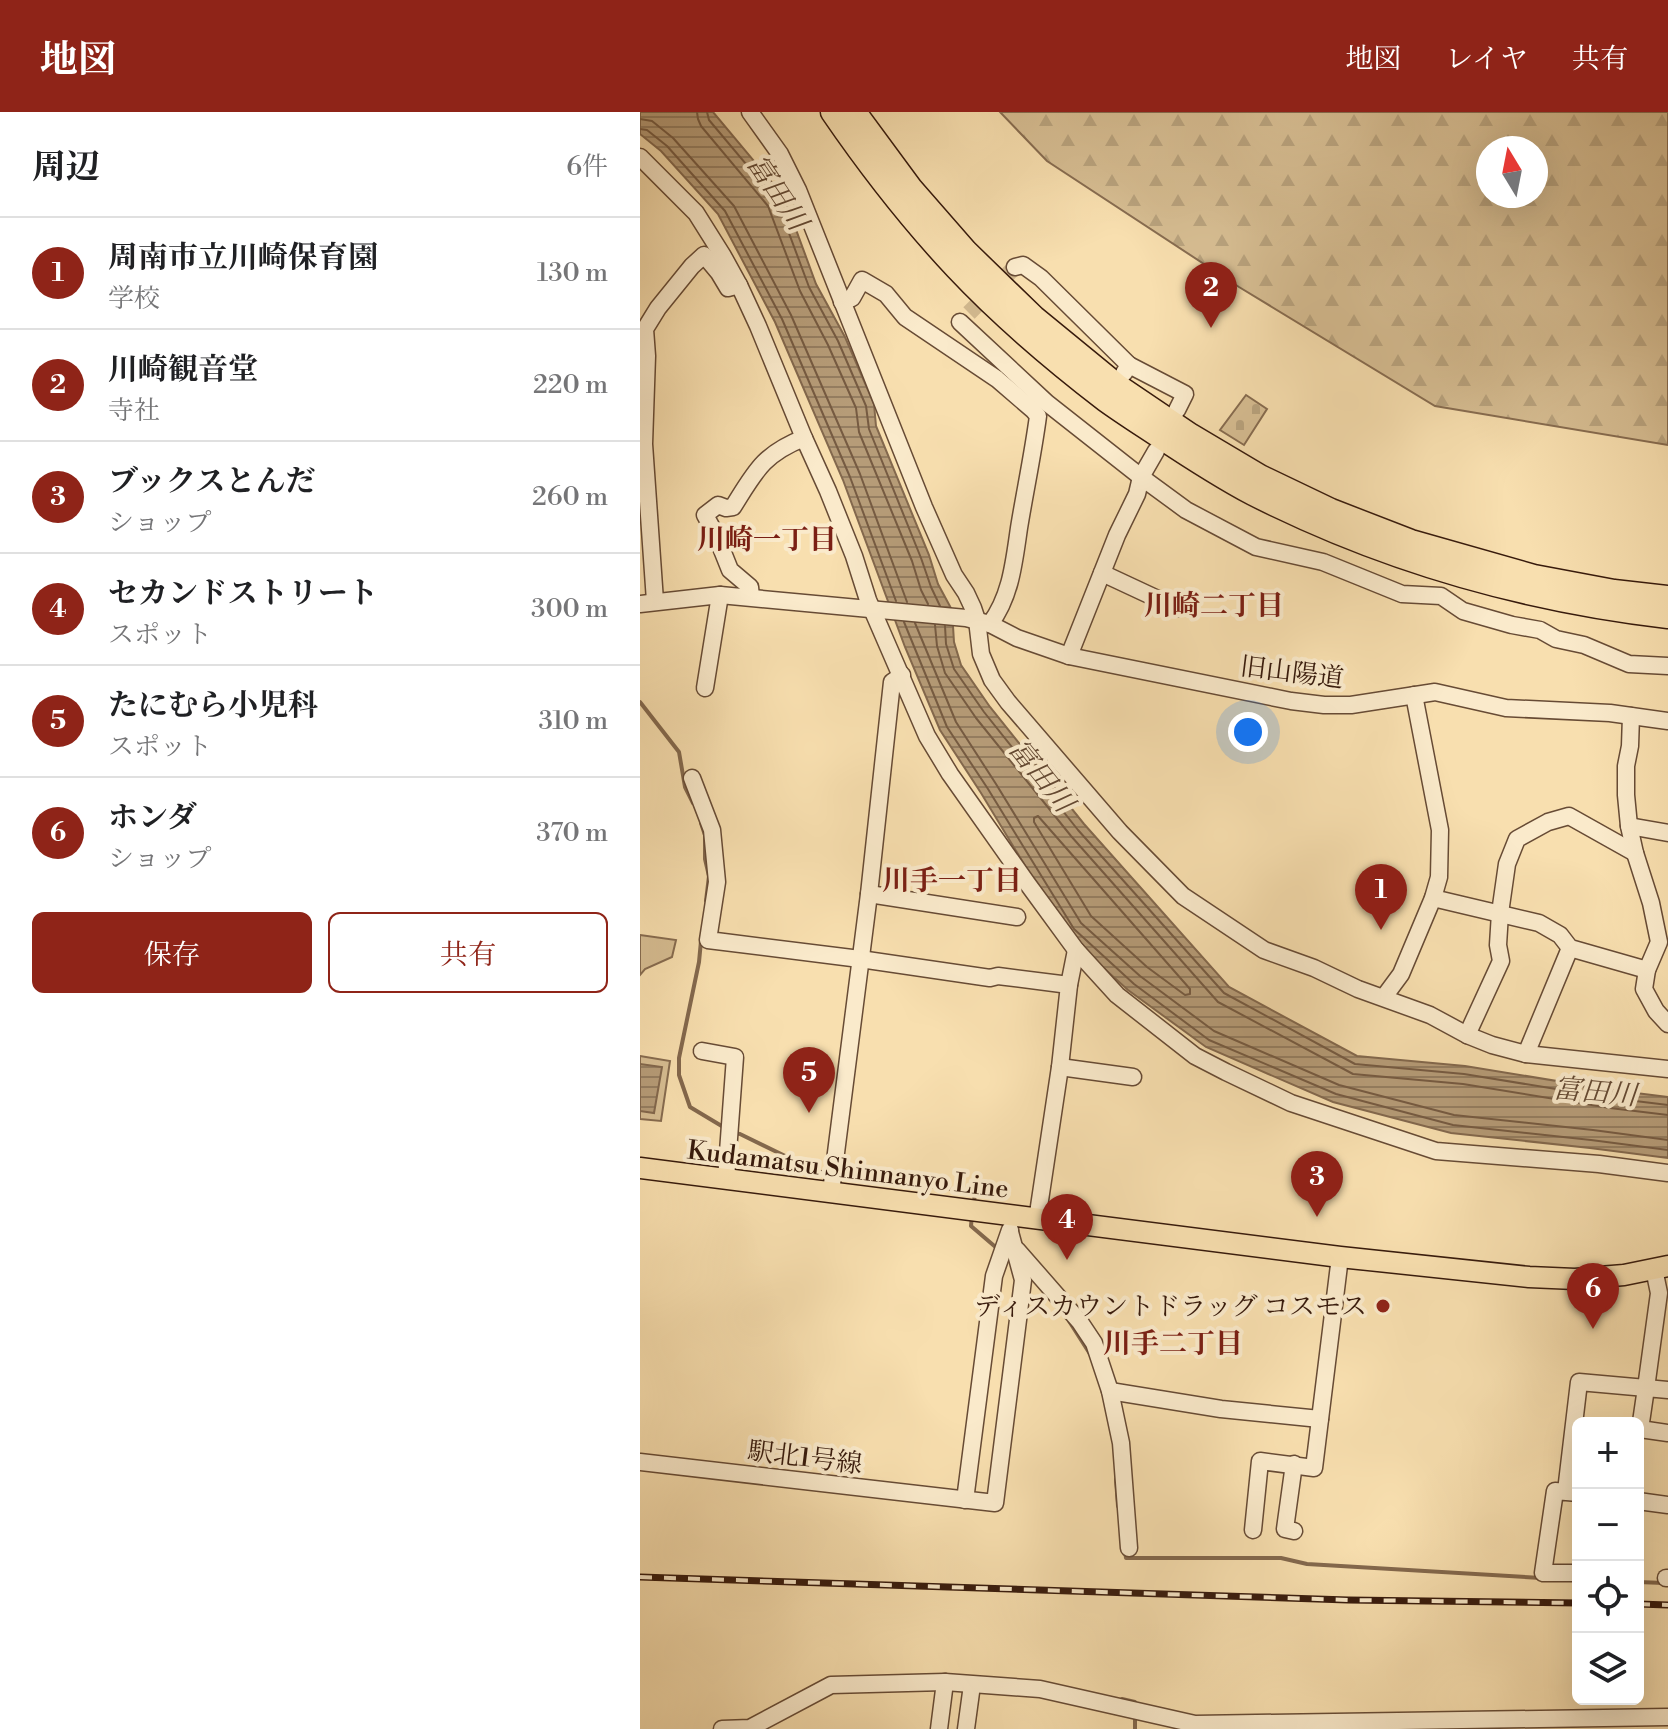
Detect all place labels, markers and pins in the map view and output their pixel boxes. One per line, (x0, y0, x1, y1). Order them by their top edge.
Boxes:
pin: 2 (1185, 262, 1237, 328)
pin: 1 (1355, 864, 1407, 930)
pin: 5 (783, 1047, 835, 1113)
pin: 3 (1291, 1151, 1343, 1217)
pin: 4 (1041, 1194, 1093, 1260)
pin: 6 (1567, 1263, 1619, 1329)
place label: ディスカウントドラッグ コスモス (974, 1291, 1367, 1323)
marker: ディスカウントドラッグ コスモス (1374, 1297, 1392, 1315)

